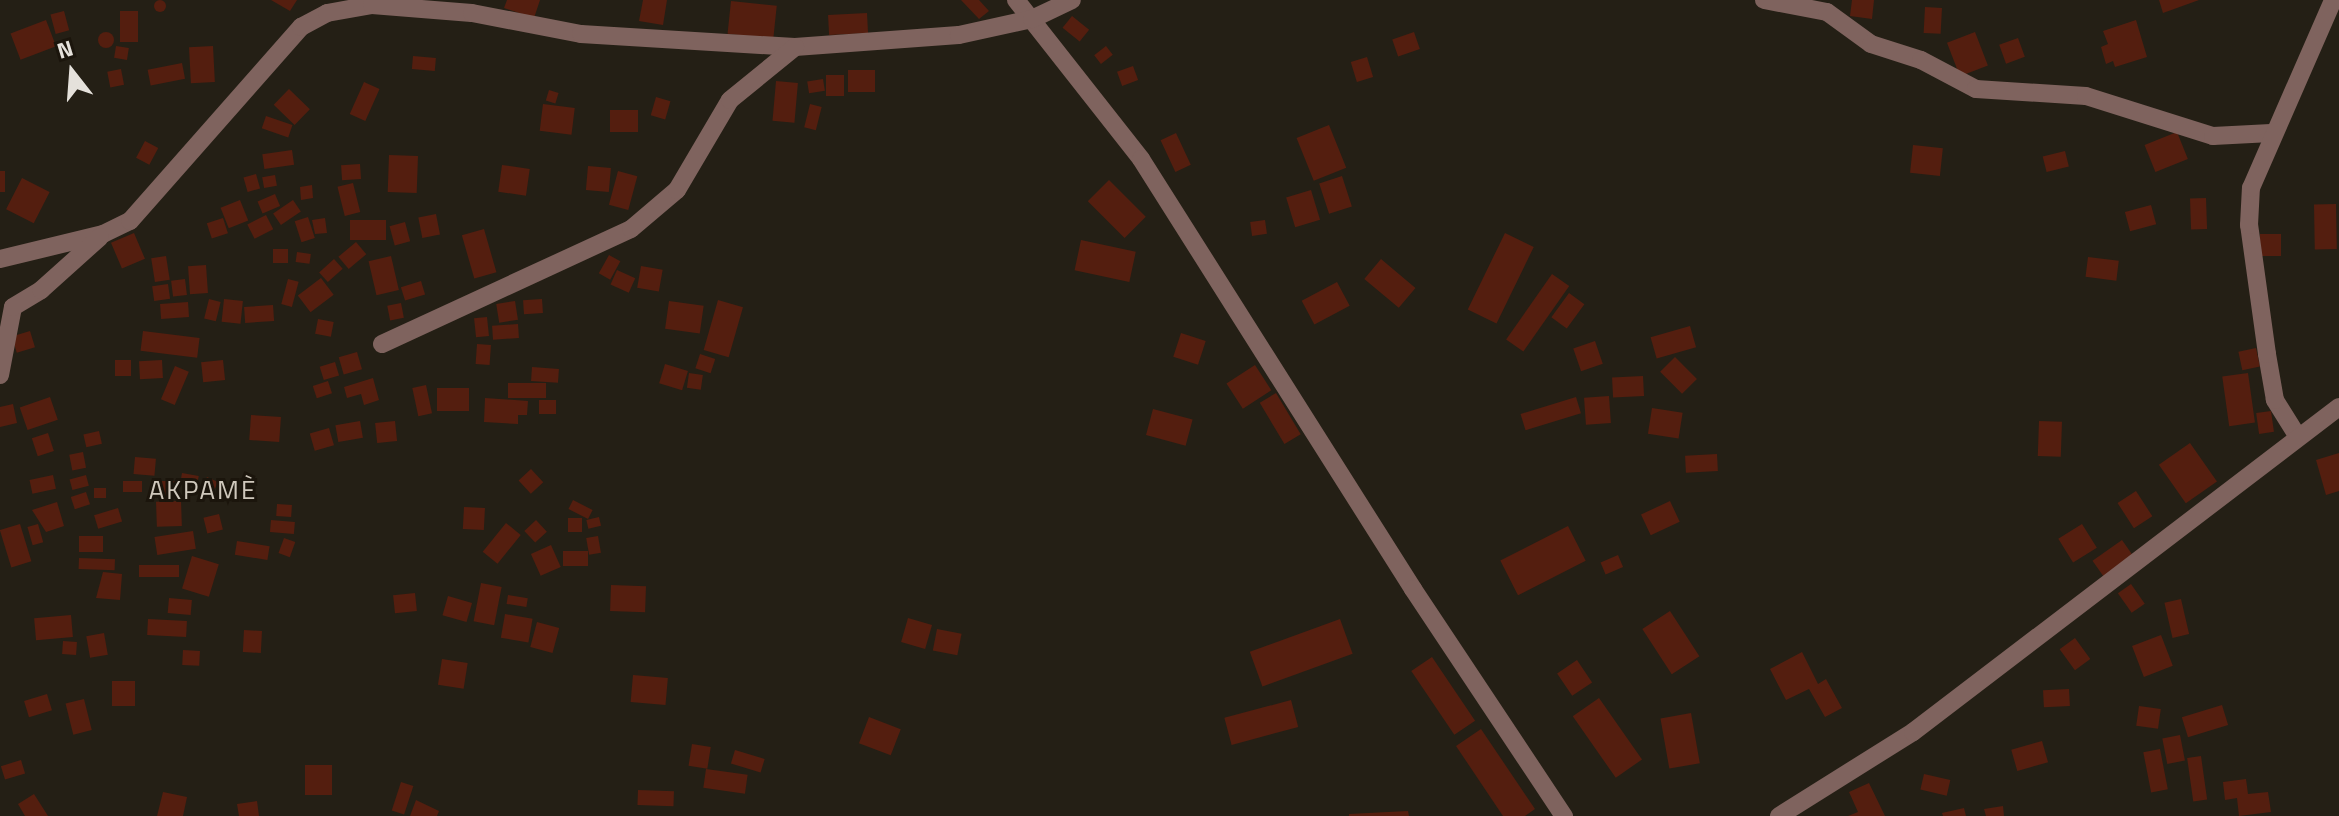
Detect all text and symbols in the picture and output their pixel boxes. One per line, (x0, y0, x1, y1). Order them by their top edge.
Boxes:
text: N (53, 31, 77, 68)
north arrow (32, 32, 112, 112)
district label: AKPAMÈ (149, 474, 257, 506)

